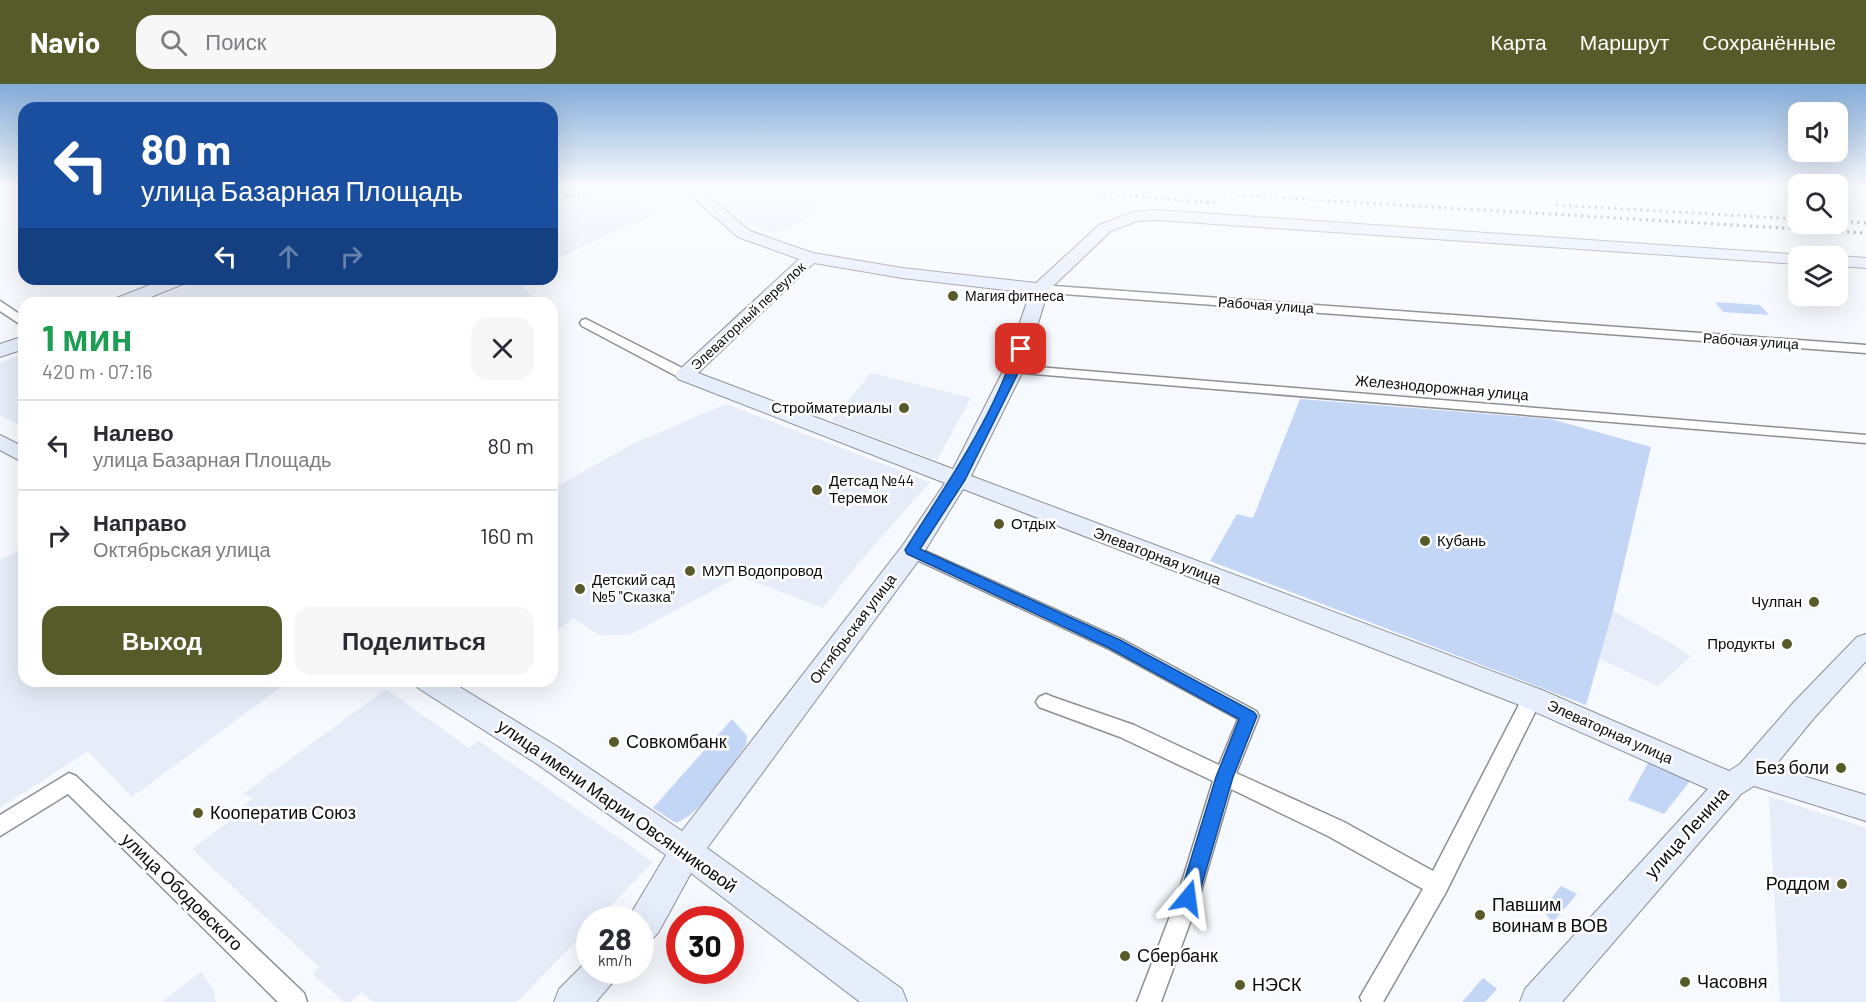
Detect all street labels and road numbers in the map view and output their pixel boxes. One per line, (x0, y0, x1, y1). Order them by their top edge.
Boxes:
street label: Элеваторный переулок (687, 258, 809, 373)
street label: Рабочая улица (1218, 293, 1315, 316)
street label: Рабочая улица (1703, 329, 1800, 352)
street label: Железнодорожная улица (1355, 370, 1530, 404)
street label: Элеваторная улица (1091, 522, 1224, 588)
street label: Октябрьская улица (805, 569, 900, 687)
street label: Элеваторная улица (1545, 695, 1677, 767)
street label: улица имени Марии Овсянниковой (493, 714, 742, 897)
street label: улица Ленина (1640, 782, 1734, 882)
street label: улица Ободовского (117, 828, 248, 955)

